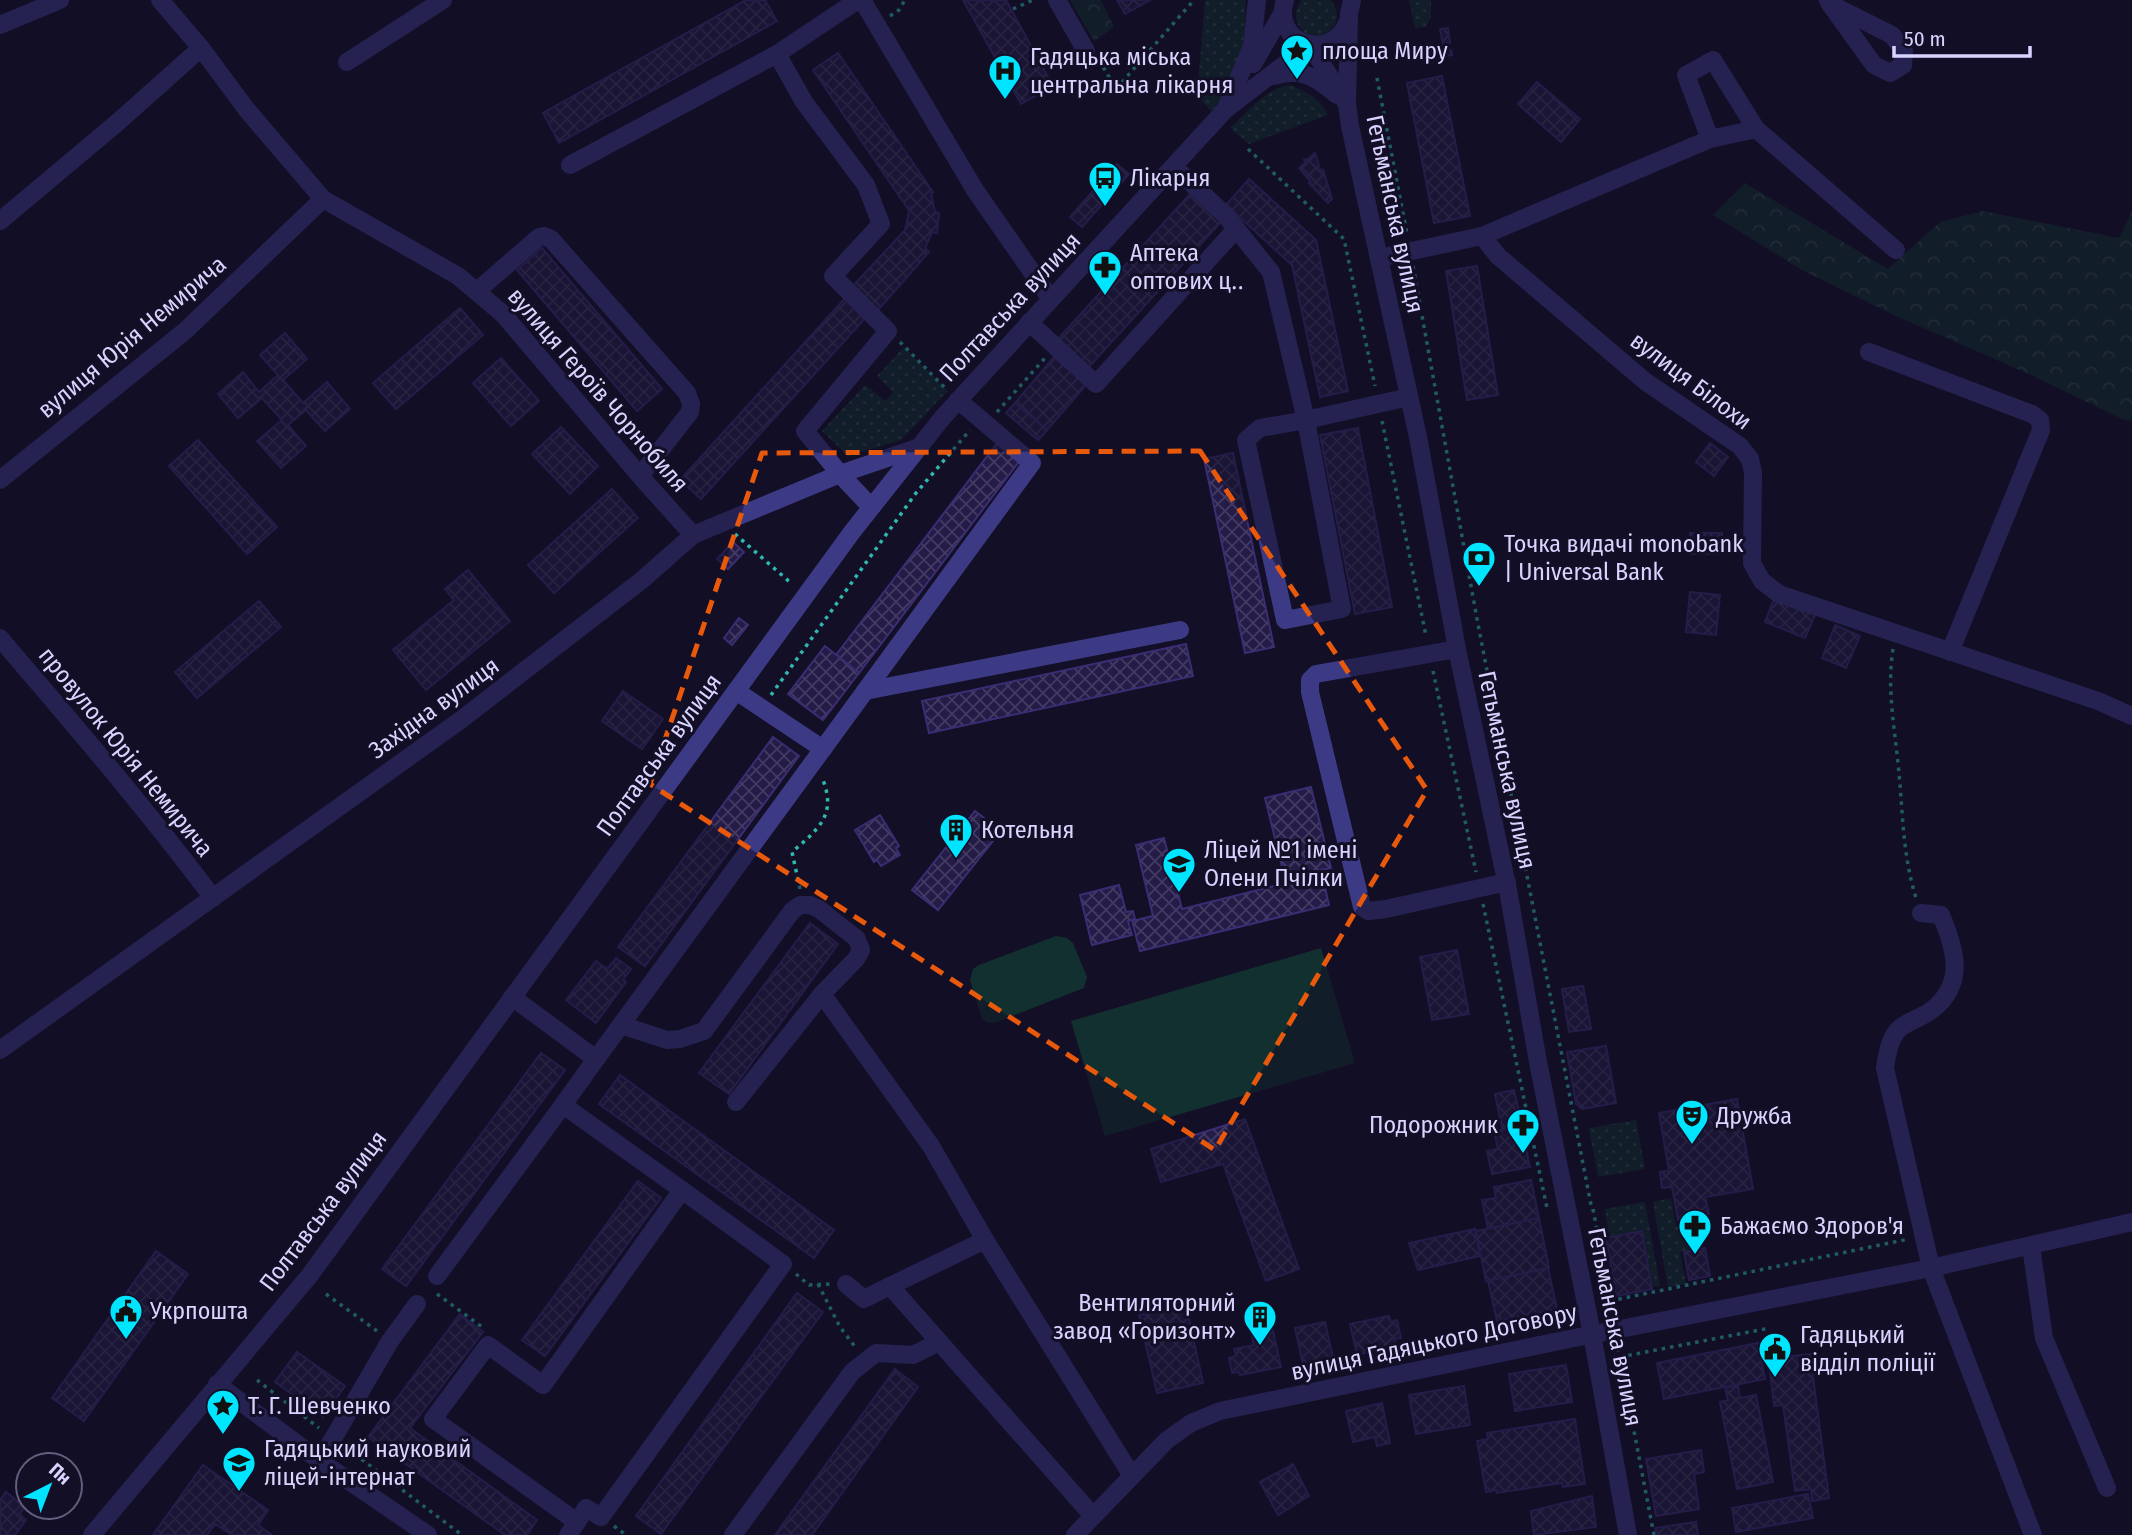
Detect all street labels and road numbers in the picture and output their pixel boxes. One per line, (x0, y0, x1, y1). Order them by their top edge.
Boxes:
street label: Гетьманська вулиця (1360, 112, 1430, 316)
street label: Полтавська вулиця (934, 227, 1086, 387)
street label: вулиця Юрія Немирича (32, 250, 232, 424)
street label: вулиця Героїв Чорнобиля (502, 282, 694, 498)
street label: вулиця Білохи (1625, 326, 1757, 436)
street label: провулок Юрія Немирича (33, 642, 219, 862)
street label: Західна вулиця (363, 651, 505, 765)
street label: Полтавська вулиця (591, 668, 727, 842)
street label: Гетьманська вулиця (1472, 668, 1542, 872)
street label: Полтавська вулиця (254, 1125, 392, 1297)
street label: Гетьманська вулиця (1582, 1225, 1648, 1429)
street label: вулиця Гадяцького Договору (1288, 1298, 1580, 1386)

